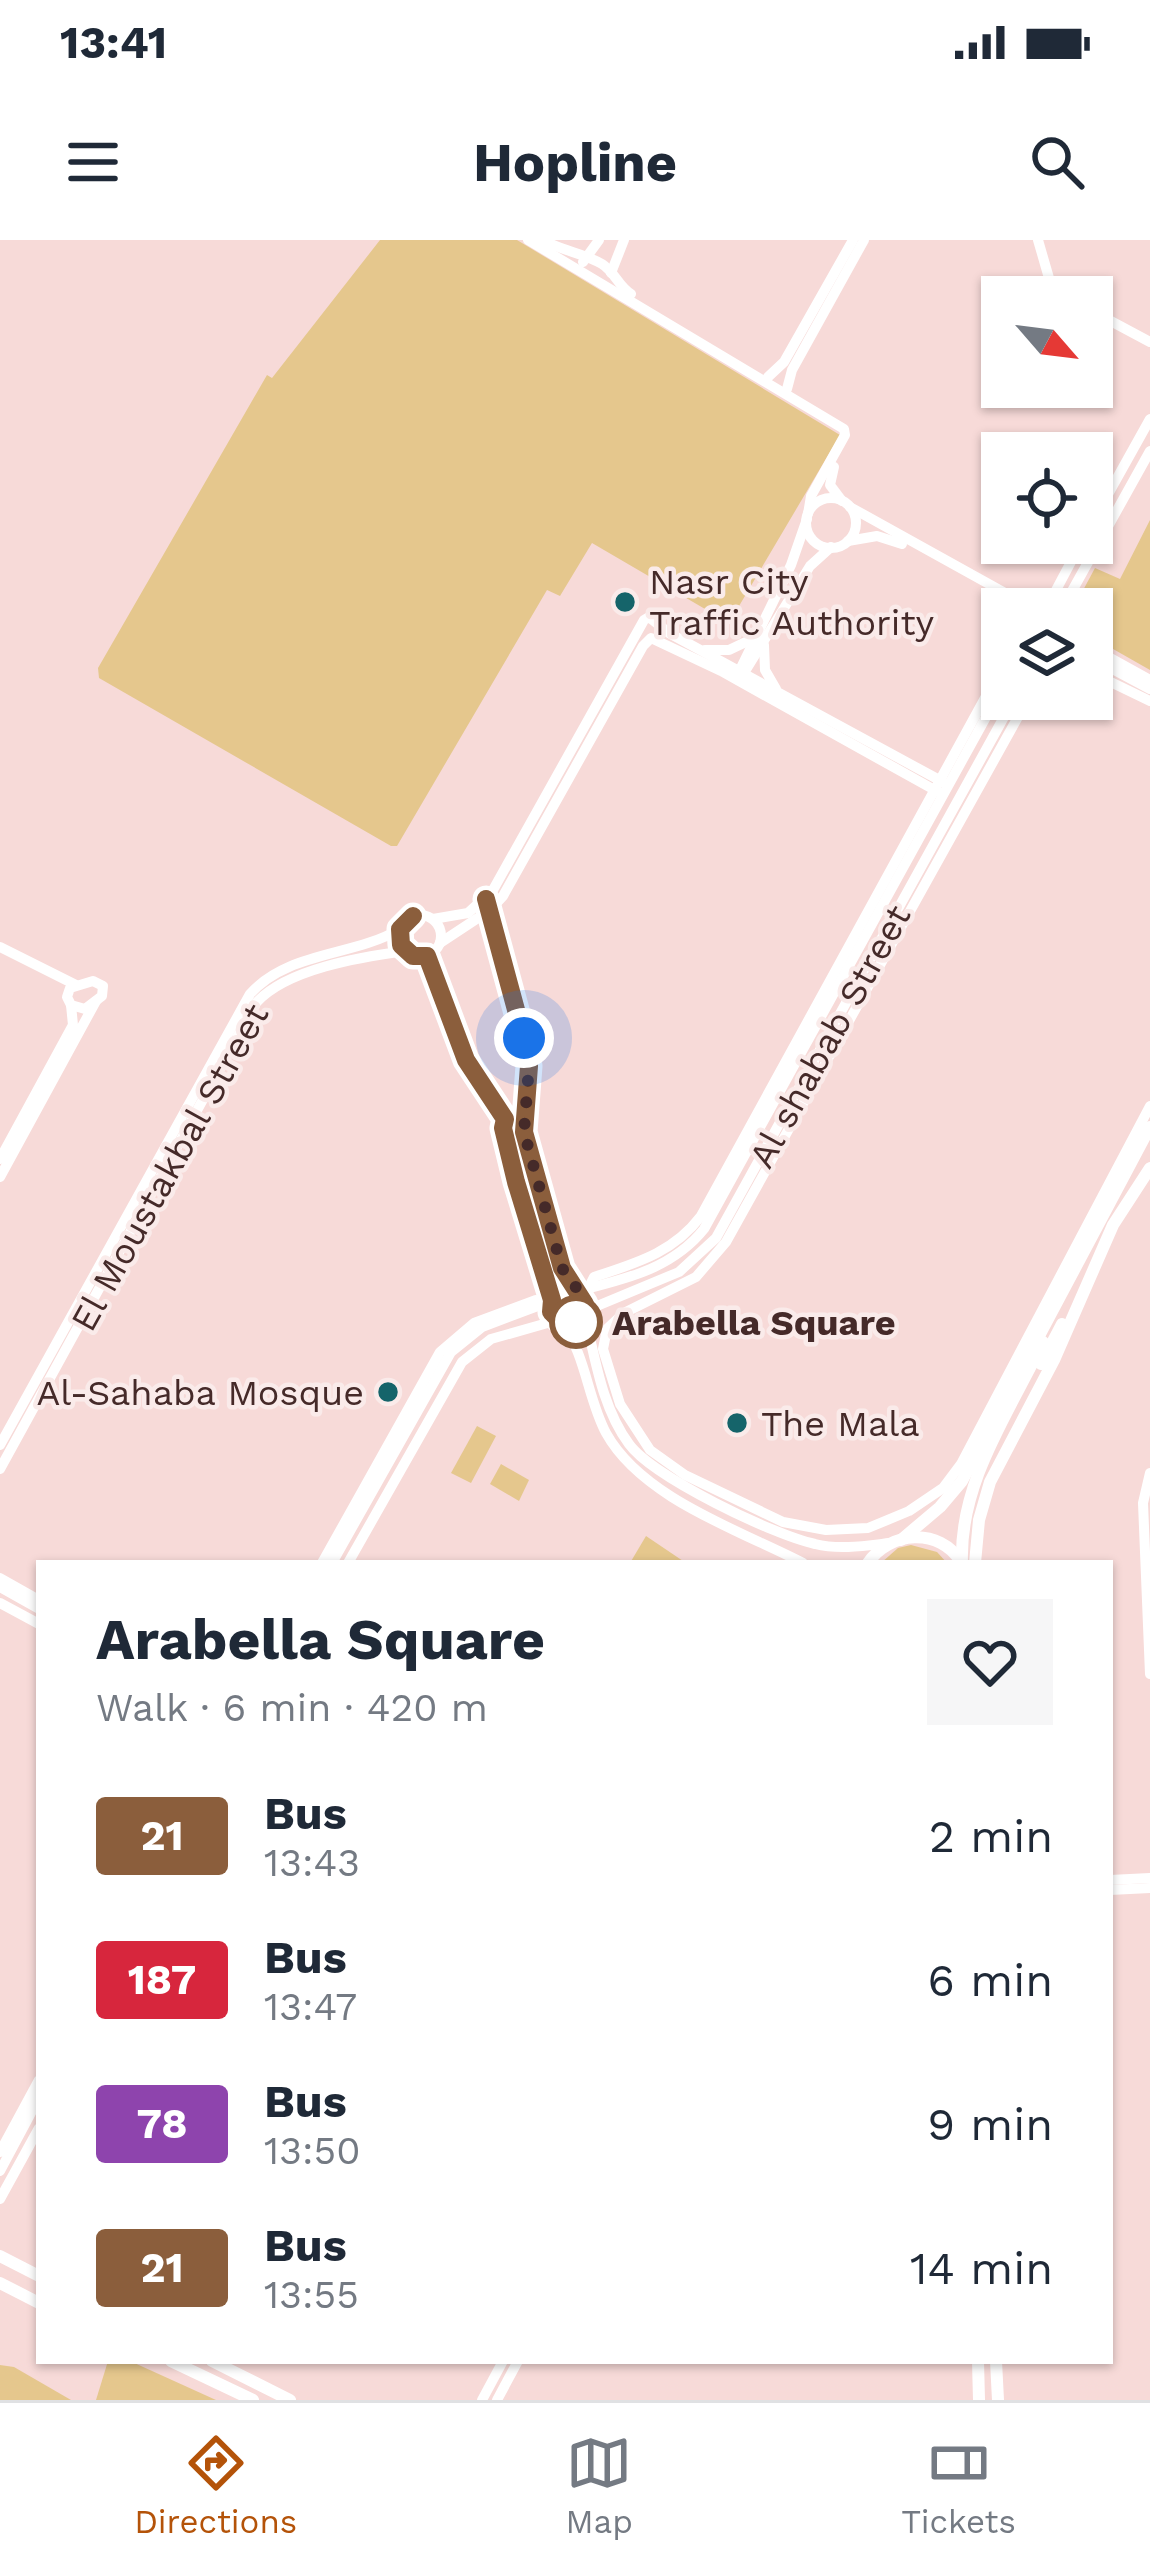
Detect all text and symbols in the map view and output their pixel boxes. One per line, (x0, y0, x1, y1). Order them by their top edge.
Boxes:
text: 13:41 (60, 16, 167, 69)
icon: menu (60, 129, 126, 195)
icon: search (1024, 129, 1090, 195)
text: Hopline (473, 131, 677, 194)
north arrow (981, 276, 1113, 408)
map controls (981, 276, 1113, 720)
button: locate (981, 432, 1113, 564)
place label: Nasr City Traffic Authority (649, 561, 934, 644)
button: layers (981, 588, 1113, 720)
marker: Nasr City Traffic Authority (612, 589, 638, 615)
street label: Al shabab Street (740, 898, 919, 1175)
street label: El Moustakbal Street (62, 997, 277, 1338)
your location (494, 1008, 554, 1068)
marker: Arabella Square (551, 1297, 601, 1347)
place label: Arabella Square (612, 1302, 896, 1344)
place label: Al-Sahaba Mosque (37, 1372, 364, 1414)
marker: Al-Sahaba Mosque (375, 1379, 401, 1405)
place label: The Mala (761, 1403, 920, 1445)
marker: The Mala (724, 1410, 750, 1436)
button: heart (927, 1599, 1053, 1725)
text: Arabella Square (96, 1606, 545, 1673)
text: Walk · 6 min · 420 m (96, 1685, 488, 1730)
text: Bus (264, 1787, 347, 1840)
text: 2 min (929, 1810, 1053, 1863)
text: 21 (140, 1811, 184, 1860)
text: 13:43 (264, 1840, 360, 1885)
text: Bus (264, 1931, 347, 1984)
text: 6 min (928, 1954, 1053, 2007)
text: 187 (128, 1955, 196, 2004)
text: 13:47 (264, 1984, 357, 2029)
text: Bus (264, 2075, 347, 2128)
text: 9 min (927, 2098, 1053, 2151)
text: 78 (136, 2099, 188, 2148)
text: 13:50 (264, 2128, 360, 2173)
text: Bus (264, 2219, 347, 2272)
text: 14 min (910, 2242, 1053, 2295)
text: 21 (140, 2243, 184, 2292)
text: 13:55 (264, 2272, 359, 2317)
tab: Directions (134, 2430, 297, 2541)
tab: Map (566, 2430, 633, 2541)
tab: Tickets (901, 2430, 1016, 2541)

